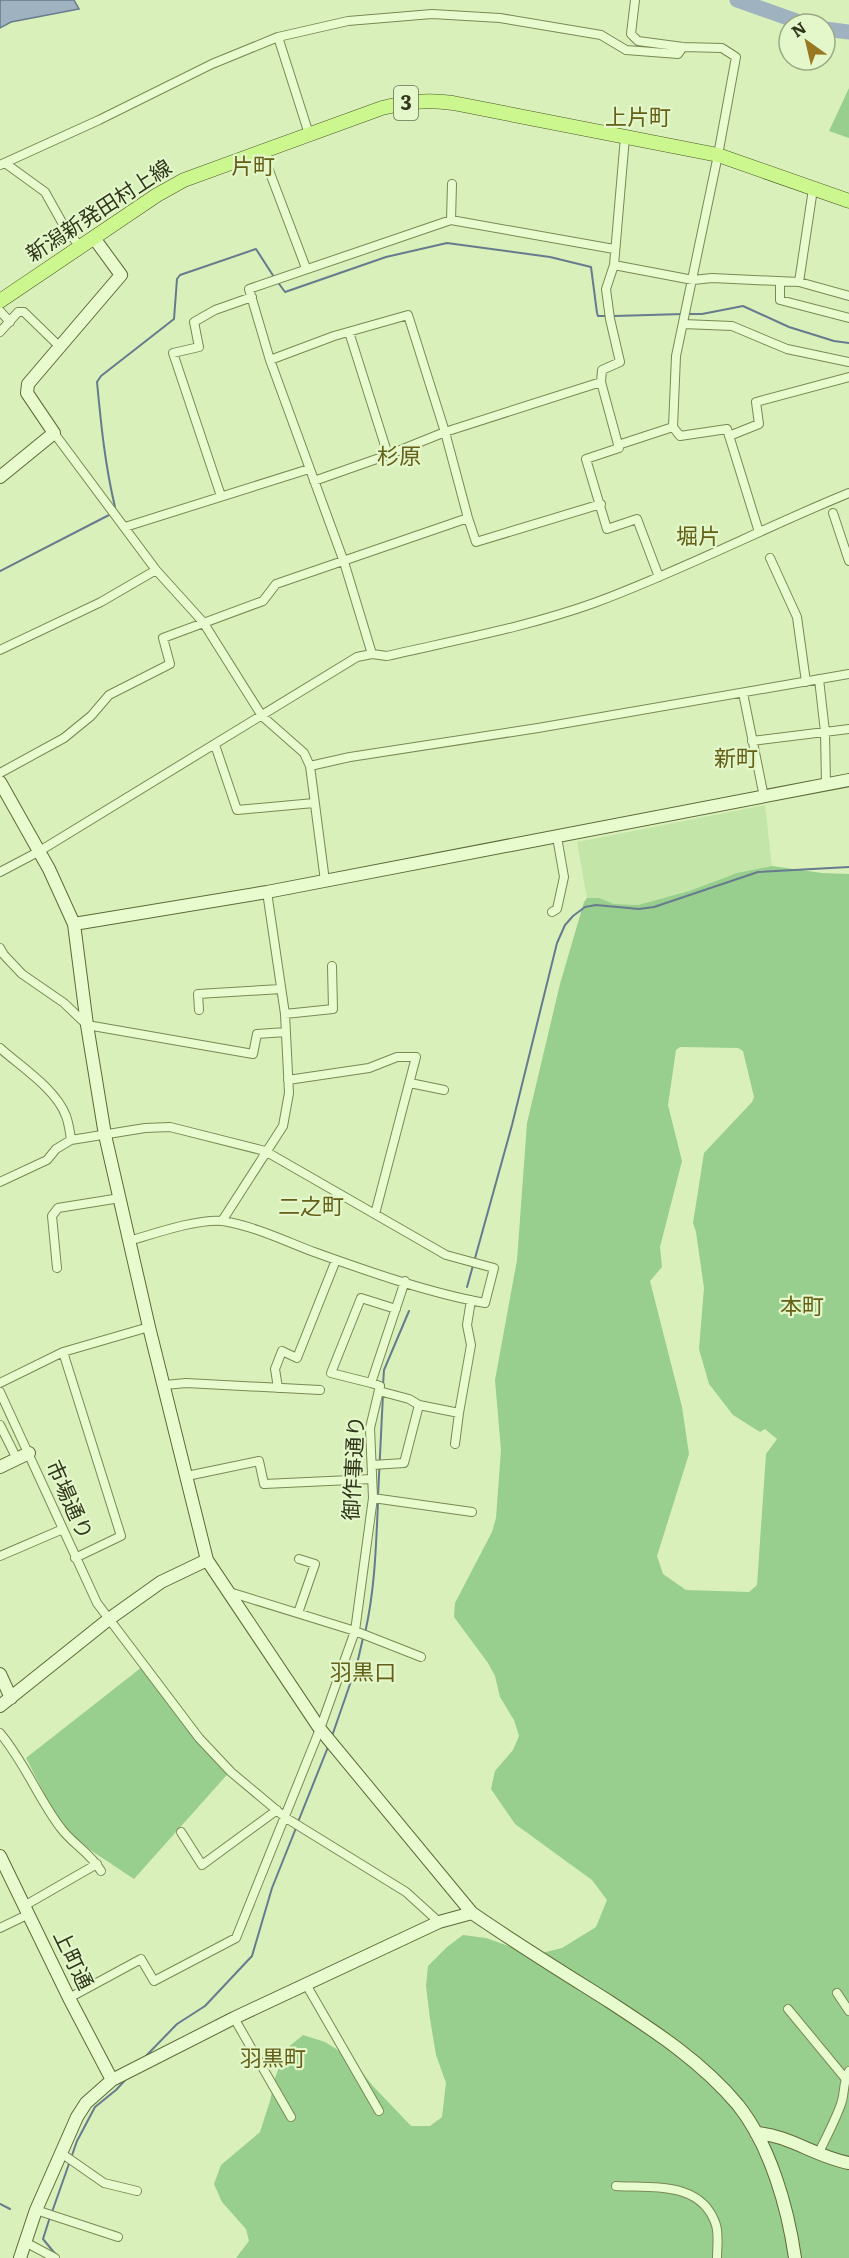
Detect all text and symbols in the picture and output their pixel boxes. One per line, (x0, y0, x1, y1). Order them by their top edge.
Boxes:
north arrow (777, 12, 837, 72)
text: N (786, 15, 810, 42)
road number: 3 (394, 86, 418, 120)
district label: 上片町 (605, 99, 671, 132)
district label: 片町 (231, 148, 275, 181)
street label: 新潟新発田村上線 (19, 150, 177, 268)
district label: 杉原 (377, 438, 421, 471)
district label: 堀片 (676, 518, 720, 551)
district label: 新町 (714, 740, 758, 773)
district label: 二之町 (278, 1188, 344, 1221)
district label: 本町 (780, 1288, 824, 1321)
street label: 御作事通り (333, 1415, 370, 1521)
street label: 市場通り (40, 1454, 103, 1544)
district label: 羽黒口 (330, 1654, 396, 1687)
street label: 上町通 (48, 1924, 103, 1994)
district label: 羽黒町 (240, 2040, 306, 2073)

